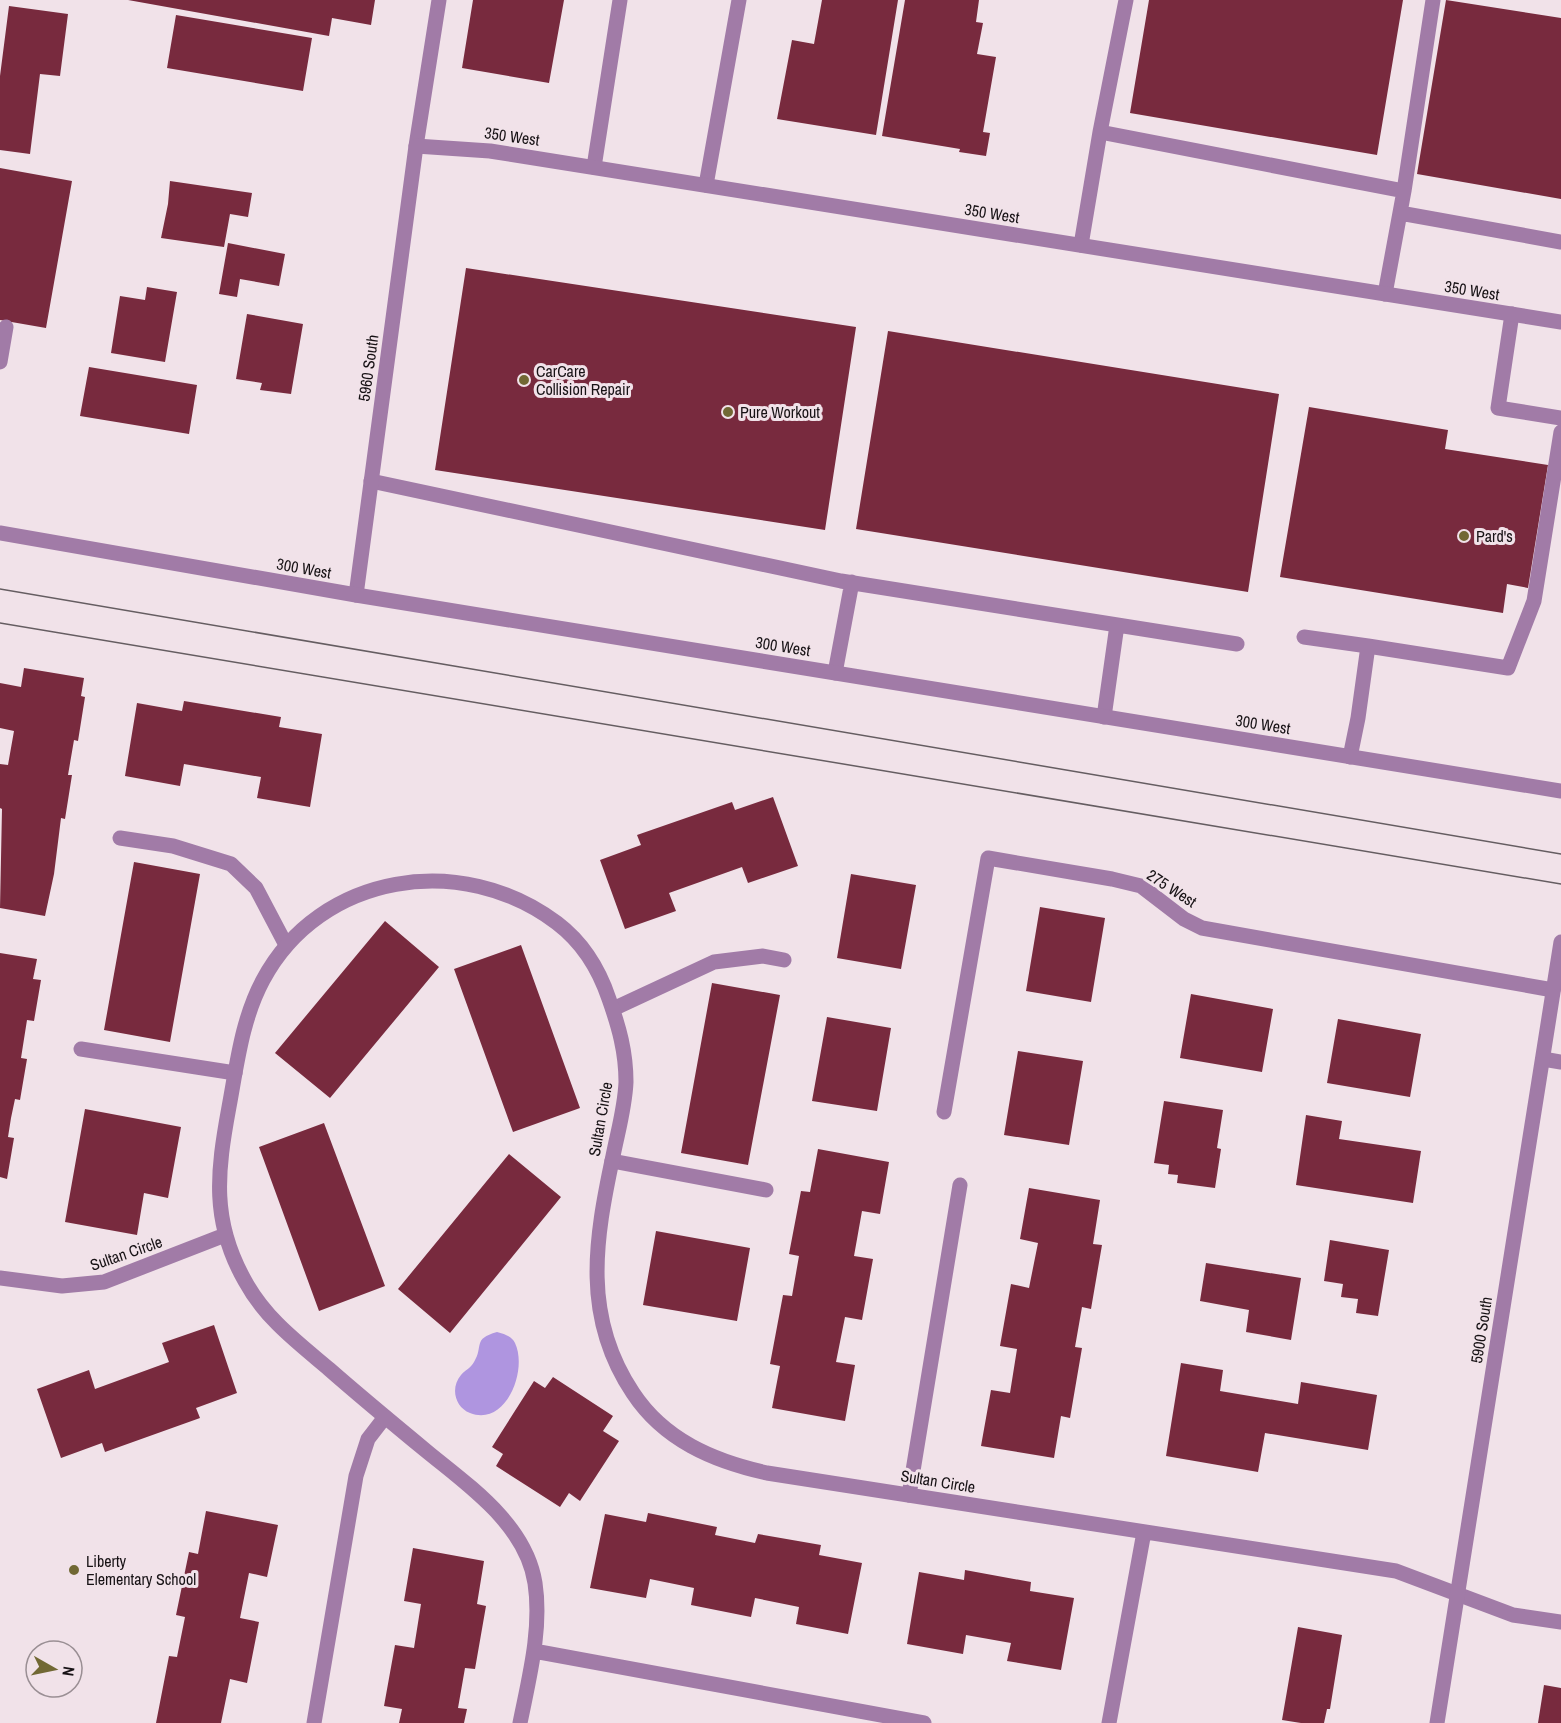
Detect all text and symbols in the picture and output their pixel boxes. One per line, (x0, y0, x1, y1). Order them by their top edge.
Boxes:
street label: 350 West (483, 121, 541, 151)
street label: 350 West (963, 198, 1021, 228)
street label: 350 West (1443, 275, 1501, 305)
street label: 5960 South (352, 333, 384, 403)
place label: CarCare Collision Repair (536, 360, 631, 400)
marker: CarCare Collision Repair (517, 373, 531, 387)
place label: Pure Workout (740, 401, 820, 423)
marker: Pure Workout (721, 405, 735, 419)
place label: Pard's (1476, 525, 1513, 547)
marker: Pard's (1457, 529, 1471, 543)
street label: 300 West (275, 552, 333, 584)
street label: 300 West (754, 631, 812, 661)
street label: 300 West (1234, 709, 1292, 739)
street label: 275 West (1143, 864, 1201, 912)
street label: Sultan Circle (583, 1080, 617, 1158)
street label: Sultan Circle (87, 1230, 165, 1276)
street label: 5900 South (1465, 1295, 1497, 1365)
street label: Sultan Circle (899, 1464, 977, 1498)
place label: Liberty Elementary School (86, 1550, 196, 1590)
marker: Liberty Elementary School (67, 1563, 81, 1577)
north arrow (24, 1639, 84, 1699)
text: N (57, 1665, 80, 1678)

